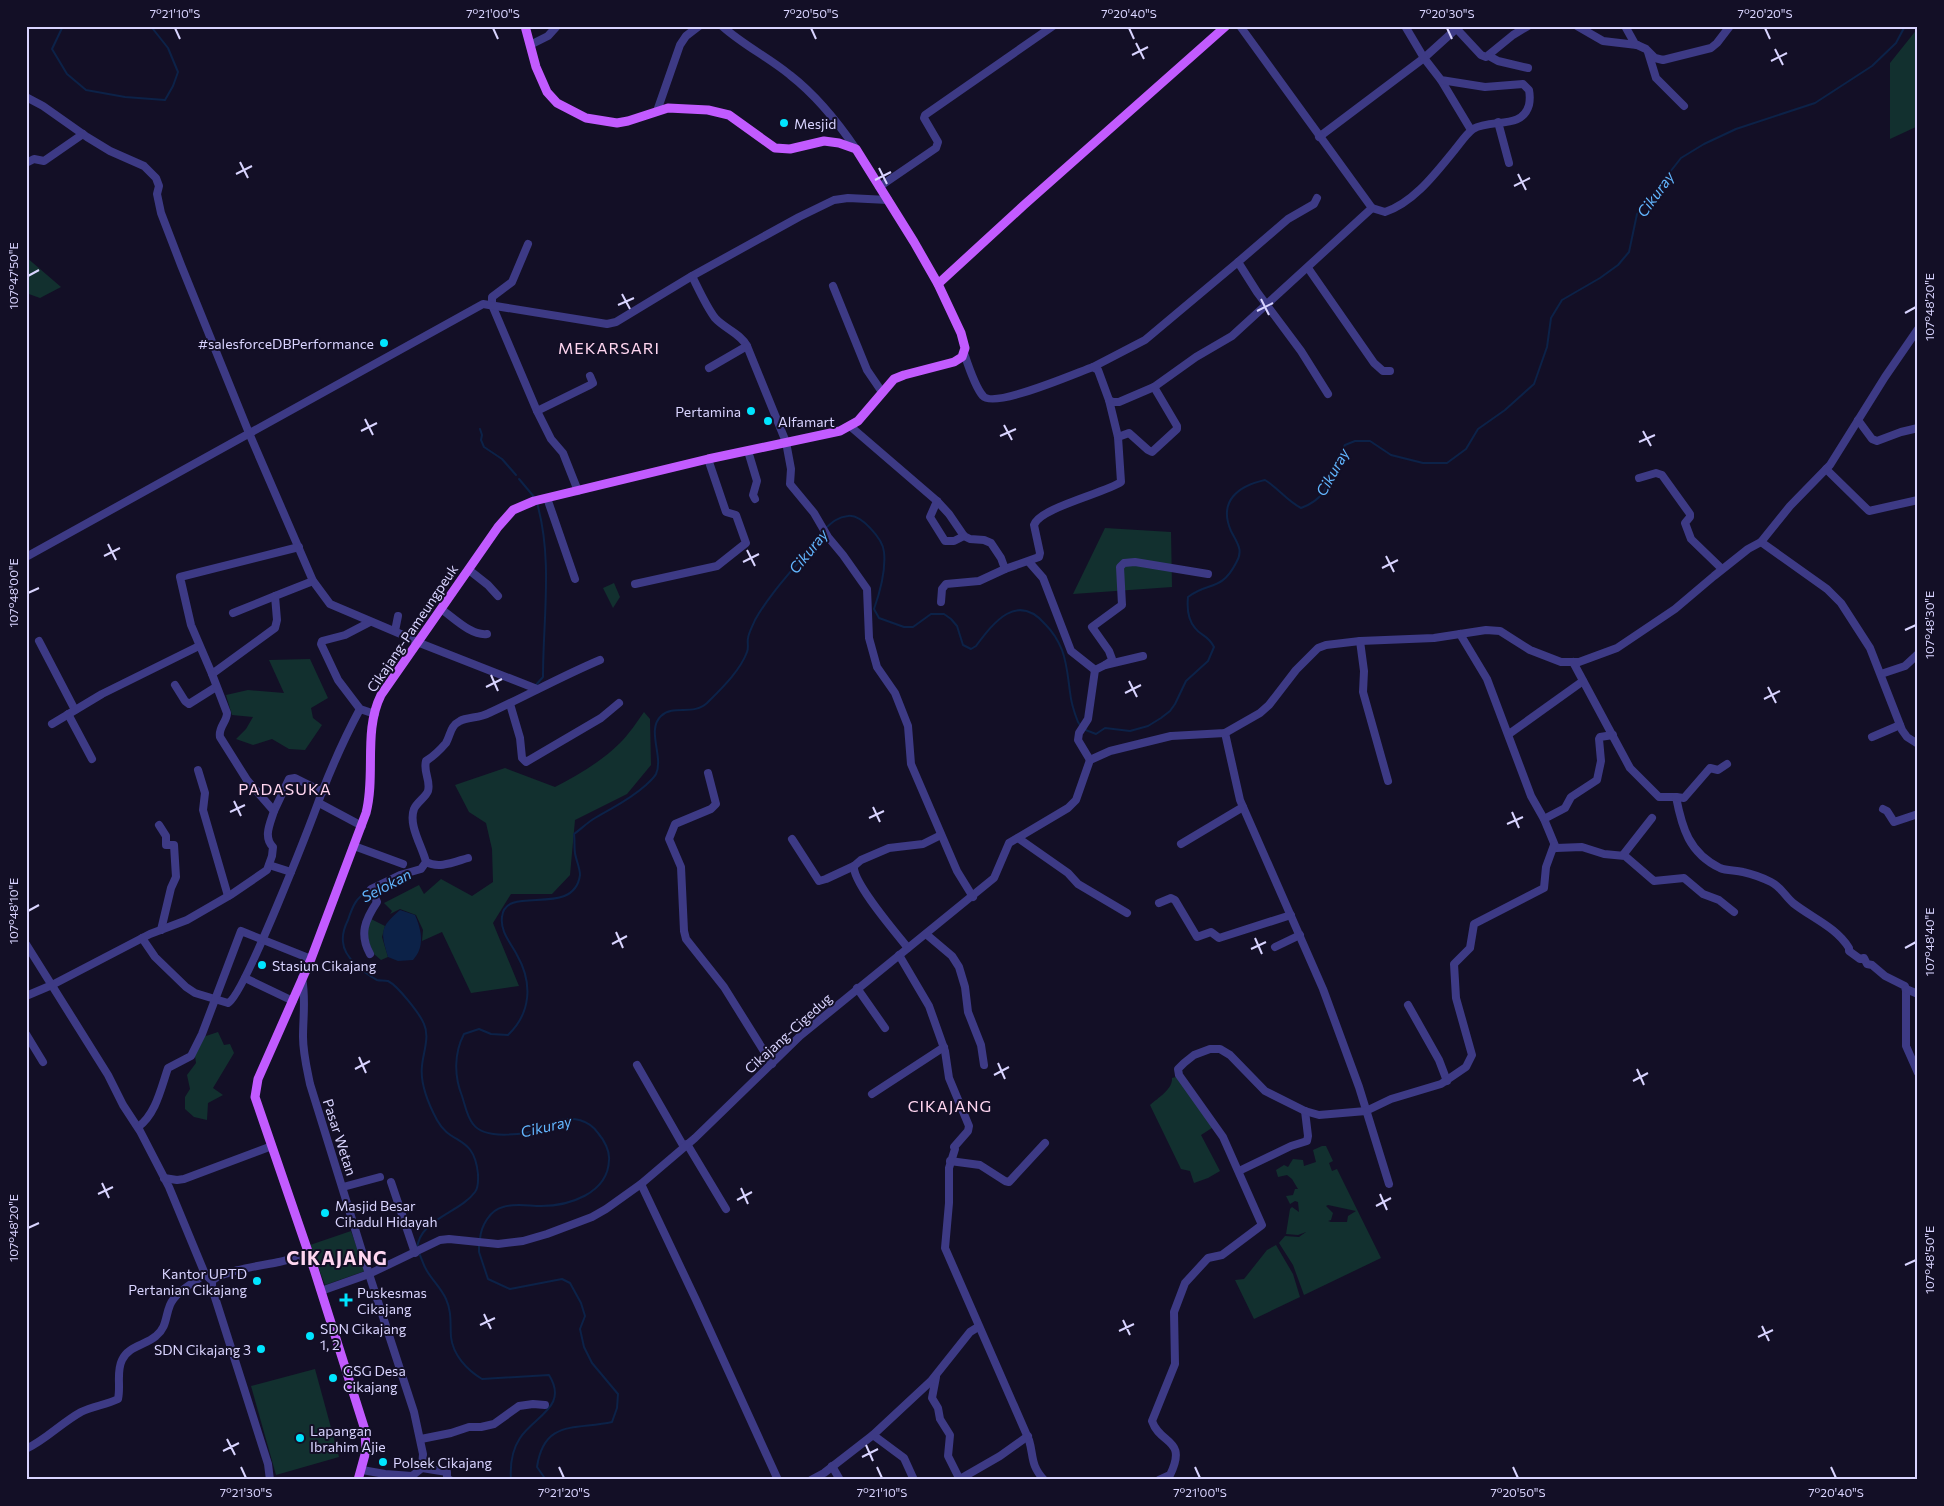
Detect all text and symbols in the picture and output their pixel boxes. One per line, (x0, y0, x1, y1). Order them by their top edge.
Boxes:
text: 7°21'10"S (150, 6, 200, 20)
text: 7°21'00"S (466, 6, 520, 20)
text: 7°20'50"S (783, 6, 839, 20)
text: 7°20'40"S (1101, 6, 1157, 20)
text: 7°20'30"S (1419, 6, 1475, 20)
text: 7°20'20"S (1738, 6, 1792, 20)
place label: Mesjid (794, 115, 836, 132)
marker: Mesjid (778, 117, 790, 129)
water label: Cikuray (1633, 167, 1678, 220)
text: 107°47'50"E (6, 242, 20, 310)
text: 107°48'20"E (1922, 273, 1936, 341)
place label: #salesforceDBPerformance (198, 335, 374, 352)
marker: #salesforceDBPerformance (378, 337, 390, 349)
district label: MEKARSARI (558, 338, 660, 357)
place label: Pertamina (675, 403, 741, 420)
marker: Pertamina (745, 405, 757, 417)
place label: Alfamart (778, 413, 835, 430)
marker: Alfamart (762, 415, 774, 427)
water label: Cikuray (1312, 444, 1353, 499)
water label: Cikuray (785, 524, 832, 577)
text: 107°48'00"E (6, 558, 20, 628)
street label: Cikajang-Pameungpeuk (363, 561, 461, 695)
text: 107°48'30"E (1922, 591, 1936, 659)
district label: PADASUKA (238, 779, 332, 798)
water label: Selokan (358, 864, 414, 906)
text: 107°48'10"E (6, 878, 20, 944)
text: 107°48'40"E (1922, 908, 1936, 976)
place label: Stasiun Cikajang (272, 957, 377, 974)
marker: Stasiun Cikajang (256, 959, 268, 971)
street label: Cikajang-Cigedug (741, 989, 836, 1077)
street label: Pasar Wetan (320, 1096, 360, 1178)
district label: CIKAJANG (908, 1096, 992, 1115)
water label: Cikuray (519, 1111, 574, 1141)
text: 107°48'20"E (6, 1194, 20, 1262)
place label: Masjid Besar Cihadul Hidayah (335, 1197, 437, 1230)
marker: Masjid Besar Cihadul Hidayah (319, 1207, 331, 1219)
text: 107°48'50"E (1922, 1226, 1936, 1294)
district label: CIKAJANG (286, 1246, 388, 1269)
place label: Kantor UPTD Pertanian Cikajang (128, 1265, 247, 1298)
marker: Kantor UPTD Pertanian Cikajang (251, 1275, 263, 1287)
place label: Puskesmas Cikajang (357, 1284, 427, 1317)
marker: Puskesmas Cikajang (339, 1293, 353, 1307)
place label: SDN Cikajang 1, 2 (320, 1320, 407, 1353)
marker: SDN Cikajang 1, 2 (304, 1330, 316, 1342)
place label: SDN Cikajang 3 (154, 1341, 251, 1358)
marker: SDN Cikajang 3 (255, 1343, 267, 1355)
place label: GSG Desa Cikajang (343, 1362, 406, 1395)
marker: GSG Desa Cikajang (327, 1372, 339, 1384)
place label: Lapangan Ibrahim Ajie (310, 1422, 386, 1455)
marker: Lapangan Ibrahim Ajie (294, 1432, 306, 1444)
place label: Polsek Cikajang (393, 1454, 492, 1471)
marker: Polsek Cikajang (377, 1456, 389, 1468)
text: 7°21'30"S (220, 1485, 272, 1499)
text: 7°21'20"S (538, 1485, 590, 1499)
text: 7°21'10"S (857, 1485, 907, 1499)
text: 7°21'00"S (1173, 1485, 1227, 1499)
text: 7°20'50"S (1490, 1485, 1546, 1499)
text: 7°20'40"S (1808, 1485, 1864, 1499)

